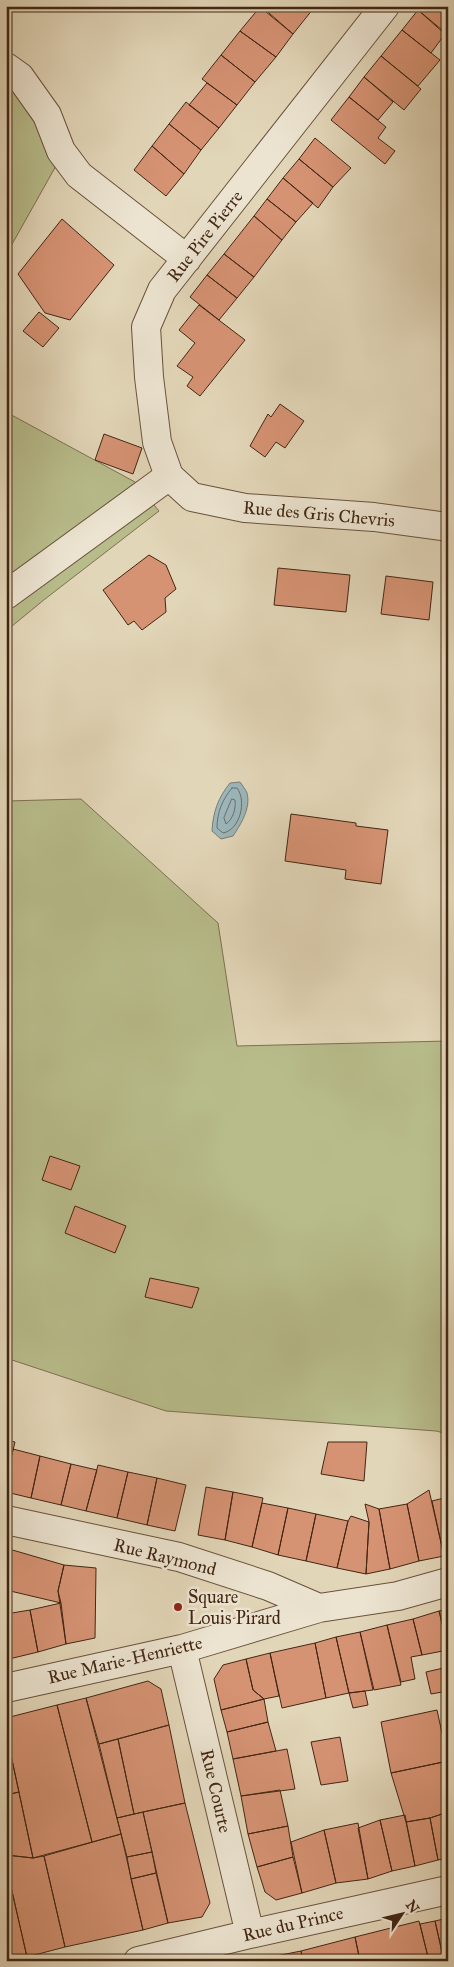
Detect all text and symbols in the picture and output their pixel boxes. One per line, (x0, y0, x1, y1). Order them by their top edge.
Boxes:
street label: Rue Pire Pierre (162, 186, 248, 286)
street label: Rue des Gris Chevris (242, 496, 396, 532)
street label: Rue Raymond (111, 1534, 219, 1580)
place label: Square Louis Pirard (188, 1586, 281, 1629)
marker: Square Louis Pirard (172, 1601, 184, 1613)
street label: Rue Marie-Henriette (45, 1631, 205, 1689)
street label: Rue Courte (196, 1747, 236, 1835)
north arrow (376, 1890, 426, 1940)
text: N (402, 1897, 423, 1917)
street label: Rue du Prince (240, 1902, 346, 1946)

